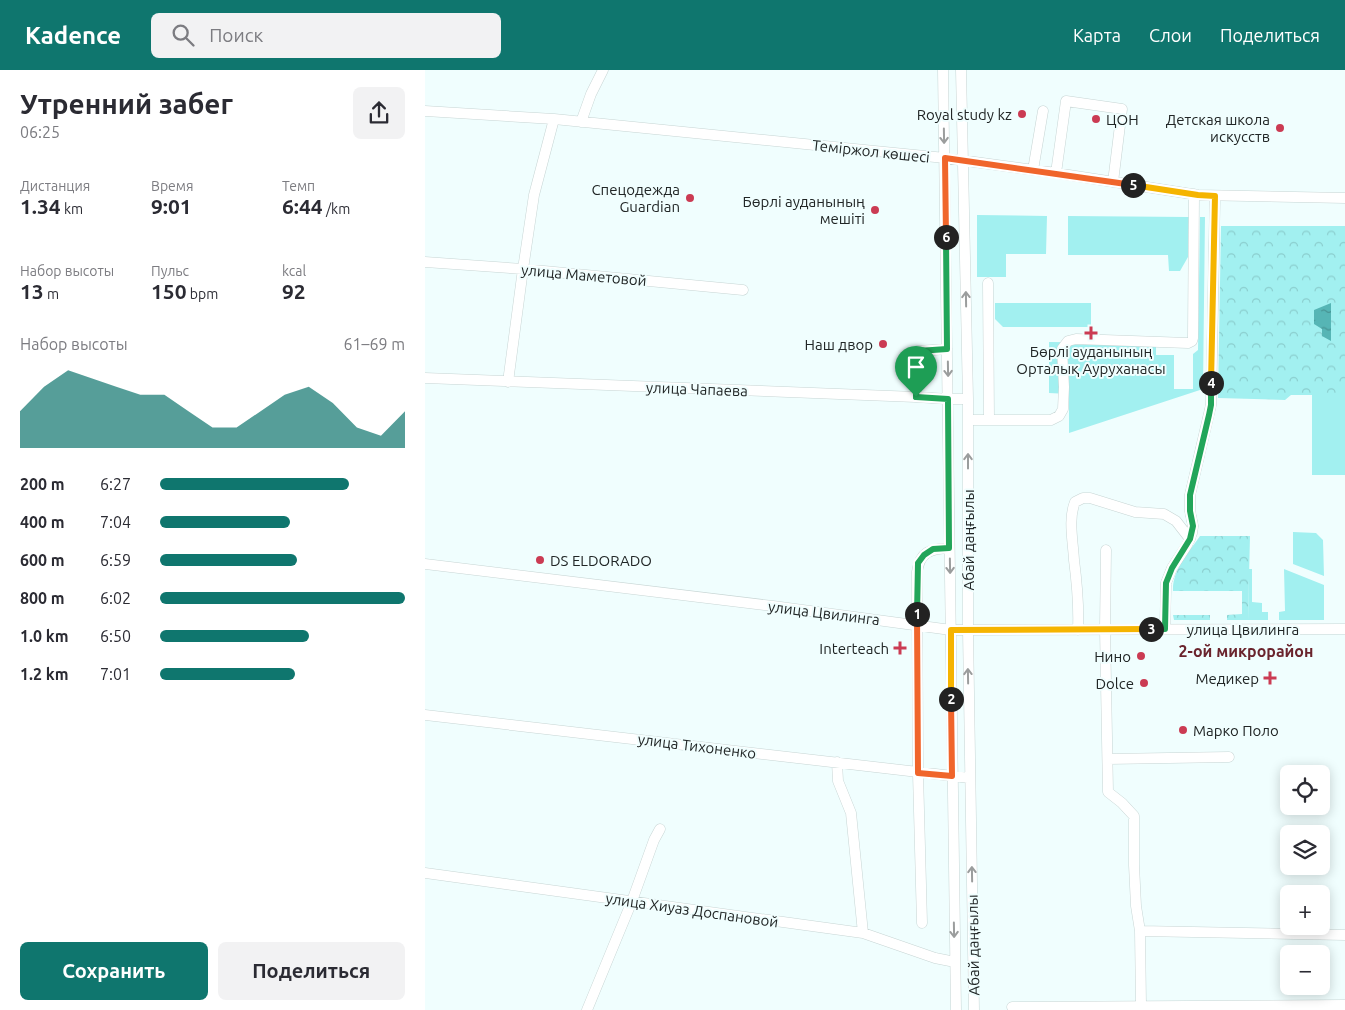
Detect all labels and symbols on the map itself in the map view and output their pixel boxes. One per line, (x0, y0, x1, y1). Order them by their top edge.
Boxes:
place label: Royal study kz (917, 106, 1012, 123)
marker: Royal study kz (1016, 108, 1028, 120)
place label: ЦОН (1106, 111, 1139, 128)
place label: Детская школа искусств (1166, 111, 1270, 145)
marker: ЦОН (1090, 113, 1102, 125)
marker: Детская школа искусств (1274, 122, 1286, 134)
one-way arrow (940, 128, 949, 144)
street label: Теміржол көшесі (811, 136, 931, 166)
pin: 5 (1121, 172, 1145, 198)
place label: Спецодежда Guardian (591, 181, 680, 215)
marker: Спецодежда Guardian (684, 192, 696, 204)
place label: Бөрлі ауданының мешіті (742, 193, 865, 227)
marker: Бөрлі ауданының мешіті (869, 204, 881, 216)
pin: 6 (933, 224, 959, 250)
street label: улица Маметовой (521, 261, 647, 289)
one-way arrow (961, 291, 971, 308)
marker: Бөрлі ауданының Орталық Ауруханасы (1084, 326, 1098, 340)
place label: Наш двор (805, 336, 873, 353)
marker: Наш двор (877, 338, 889, 350)
place label: Бөрлі ауданының Орталық Ауруханасы (1016, 343, 1166, 377)
pin (895, 346, 937, 397)
one-way arrow (943, 360, 952, 376)
pin: 4 (1199, 370, 1223, 396)
street label: улица Чапаева (646, 379, 748, 399)
one-way arrow (963, 454, 973, 470)
street label: Абай даңғылы (960, 489, 977, 591)
place label: DS ELDORADO (550, 552, 652, 569)
marker: DS ELDORADO (534, 554, 546, 566)
one-way arrow (945, 558, 954, 574)
street label: улица Цвилинга (767, 598, 881, 628)
pin: 1 (905, 602, 929, 626)
pin: 3 (1139, 616, 1163, 642)
street label: улица Цвилинга (1187, 621, 1299, 638)
place label: Interteach (819, 640, 889, 657)
marker: Interteach (893, 641, 907, 655)
district label: 2-ой микрорайон (1179, 642, 1313, 660)
place label: Нино (1094, 648, 1131, 665)
marker: Нино (1135, 650, 1147, 662)
one-way arrow (963, 669, 973, 685)
place label: Медикер (1195, 670, 1259, 687)
marker: Медикер (1263, 671, 1277, 685)
place label: Dolce (1095, 675, 1134, 692)
marker: Dolce (1138, 677, 1150, 689)
pin: 2 (939, 686, 963, 712)
place label: Марко Поло (1193, 722, 1279, 739)
marker: Марко Поло (1177, 724, 1189, 736)
street label: улица Тихоненко (637, 730, 757, 762)
one-way arrow (967, 866, 976, 882)
street label: улица Хиуаз Доспановой (605, 889, 779, 931)
street label: Абай даңғылы (964, 894, 982, 996)
one-way arrow (949, 922, 959, 938)

